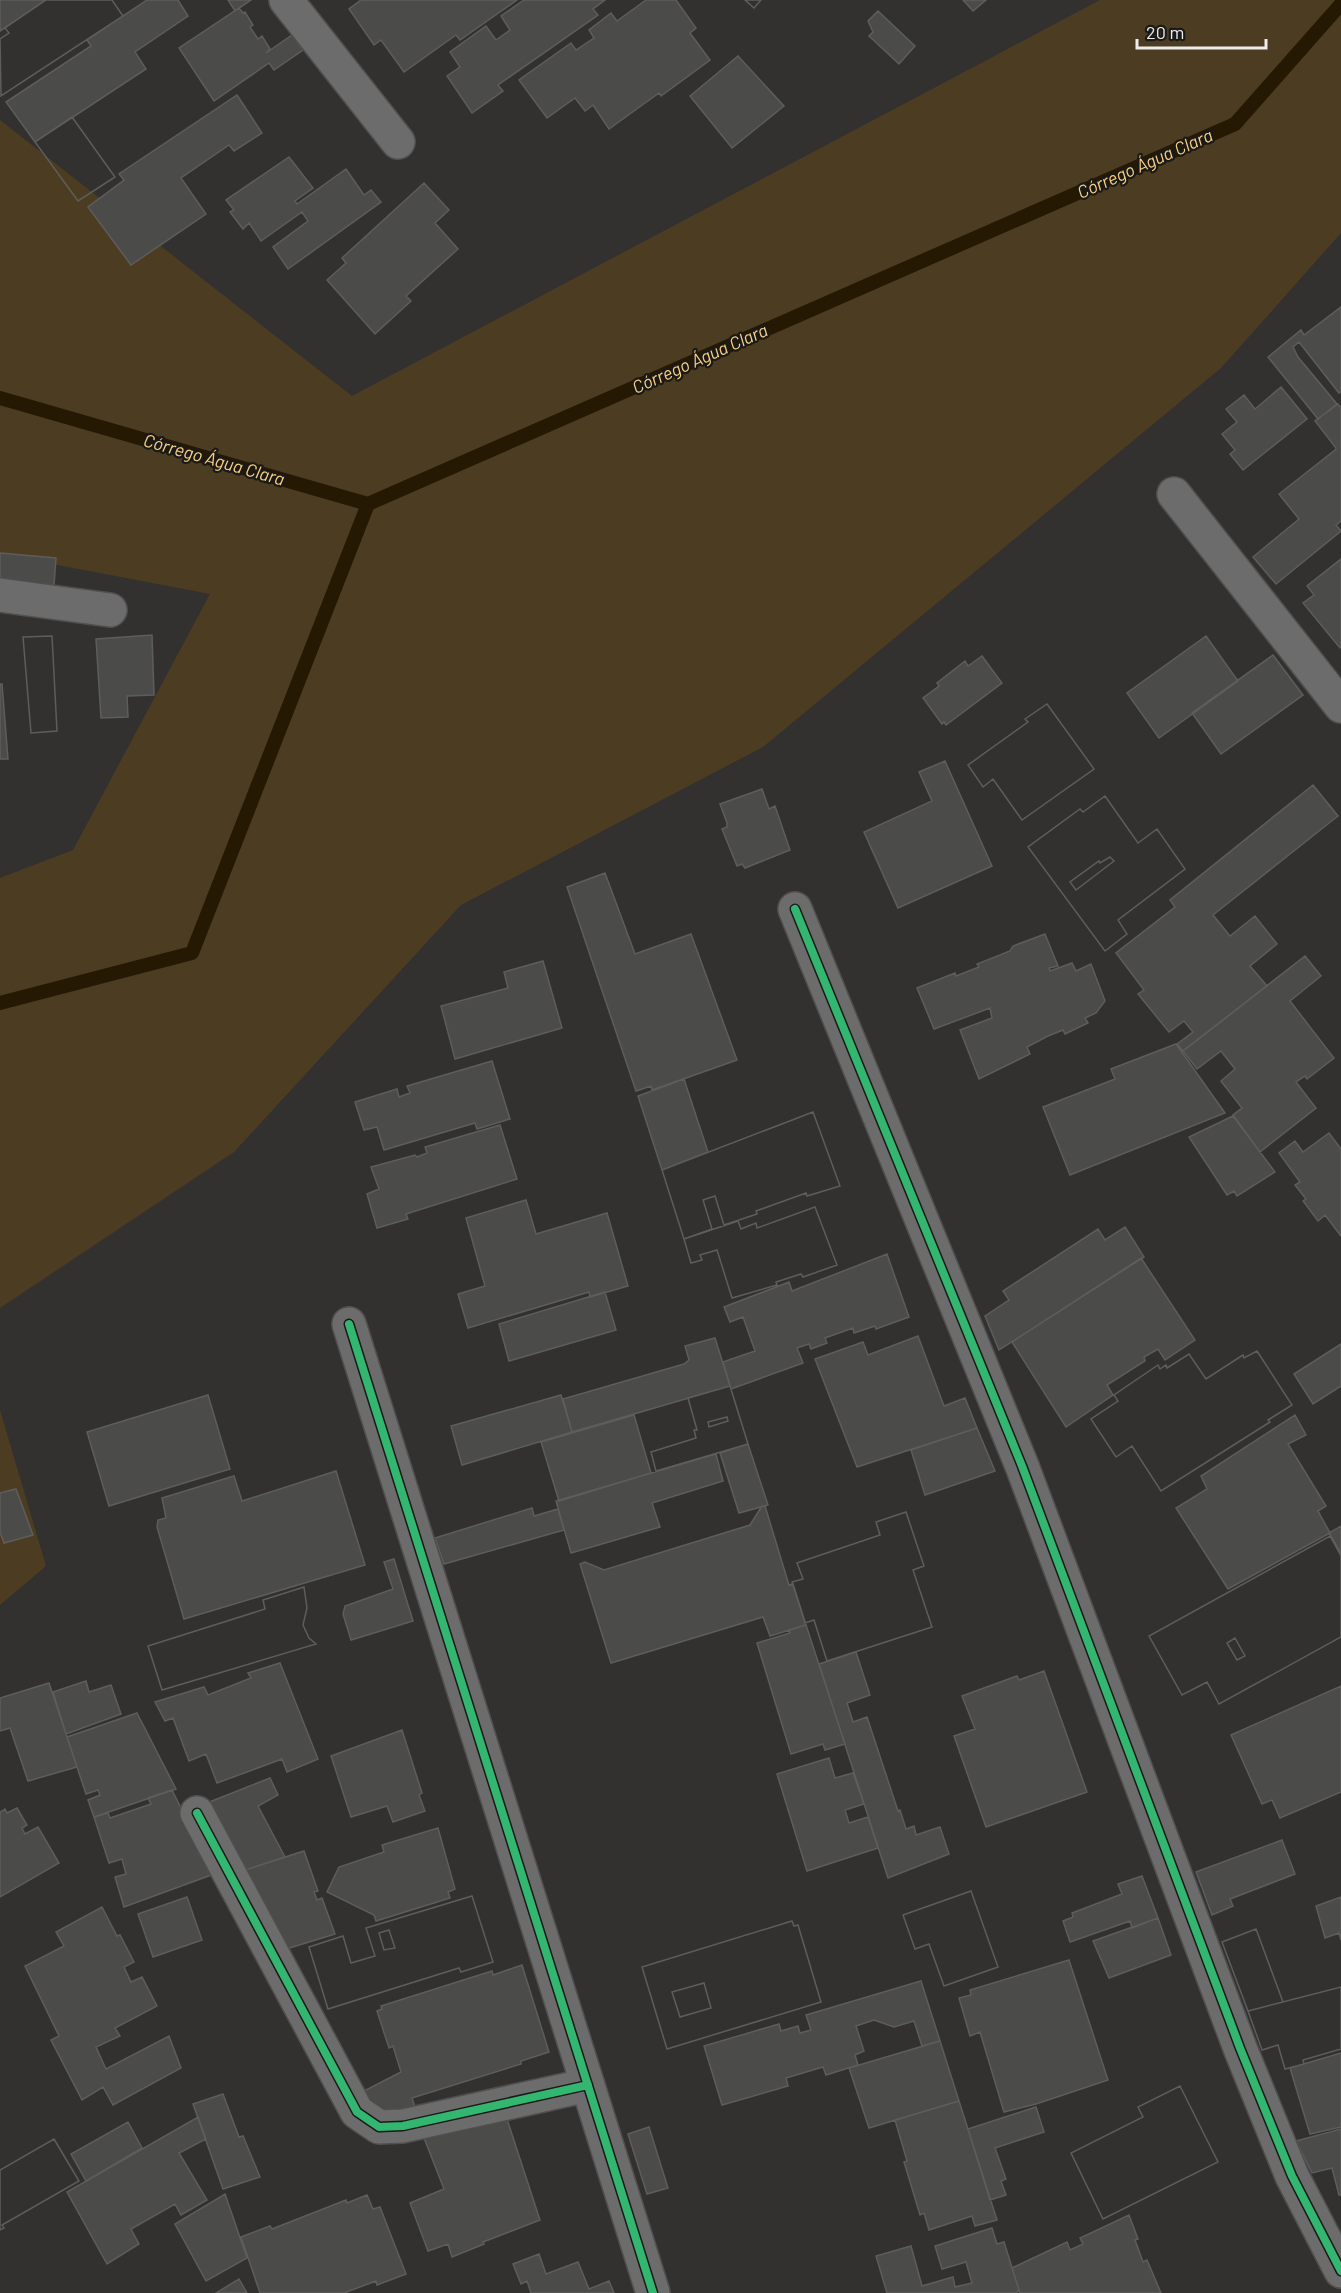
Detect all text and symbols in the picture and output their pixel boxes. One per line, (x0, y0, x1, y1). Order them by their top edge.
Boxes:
scale bar (1137, 12, 1266, 50)
text: 20 m (1146, 21, 1184, 43)
water label: Córrego Água Clara (1073, 123, 1216, 203)
water label: Córrego Água Clara (628, 318, 771, 398)
water label: Córrego Água Clara (141, 428, 287, 490)

